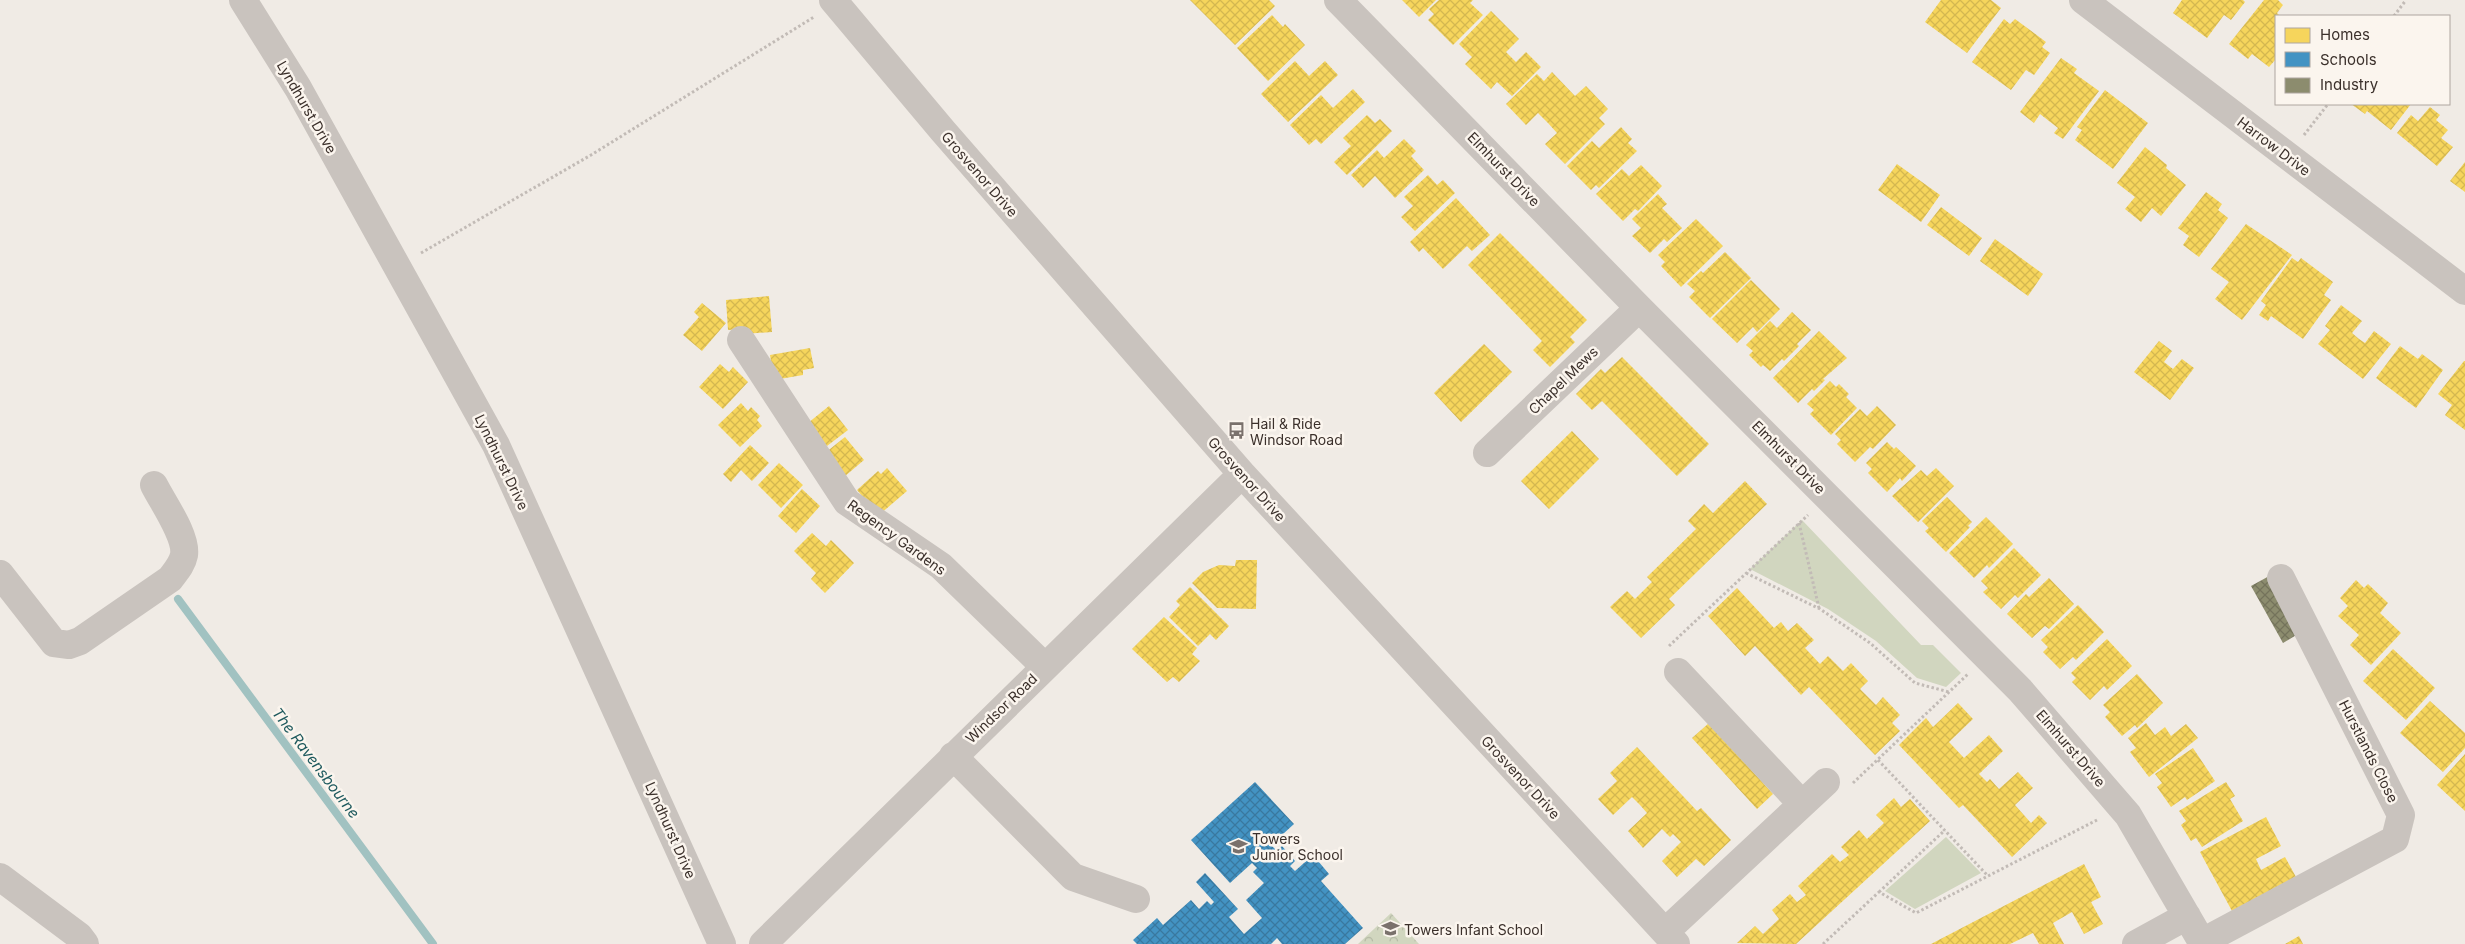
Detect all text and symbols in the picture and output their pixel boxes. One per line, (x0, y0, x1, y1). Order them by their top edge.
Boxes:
legend (2275, 15, 2450, 105)
text: Homes (2320, 25, 2370, 44)
text: Schools (2320, 50, 2377, 69)
street label: Lyndhurst Drive (274, 58, 340, 156)
text: Industry (2320, 75, 2379, 94)
street label: Harrow Drive (2234, 113, 2314, 179)
street label: Grosvenor Drive (938, 128, 1022, 220)
street label: Elmhurst Drive (1464, 128, 1544, 210)
street label: Chapel Mews (1525, 343, 1601, 417)
street label: Lyndhurst Drive (472, 411, 532, 513)
place label: Hail & Ride Windsor Road (1250, 415, 1343, 448)
street label: Elmhurst Drive (1749, 417, 1829, 497)
bus stop icon: Hail & Ride Windsor Road (1226, 421, 1246, 441)
street label: Grosvenor Drive (1205, 433, 1289, 525)
street label: Regency Gardens (845, 496, 949, 578)
street label: Windsor Road (962, 670, 1040, 746)
street label: Hurstlands Close (2336, 697, 2402, 805)
water label: The Ravensbourne (268, 704, 364, 822)
street label: Elmhurst Drive (2033, 706, 2109, 790)
street label: Grosvenor Drive (1478, 732, 1564, 822)
street label: Lyndhurst Drive (642, 779, 700, 881)
place label: Towers Junior School (1252, 830, 1343, 863)
school or university icon: Towers Junior School (1228, 836, 1248, 856)
school or university icon: Towers Infant School (1380, 919, 1400, 939)
place label: Towers Infant School (1404, 921, 1543, 938)

